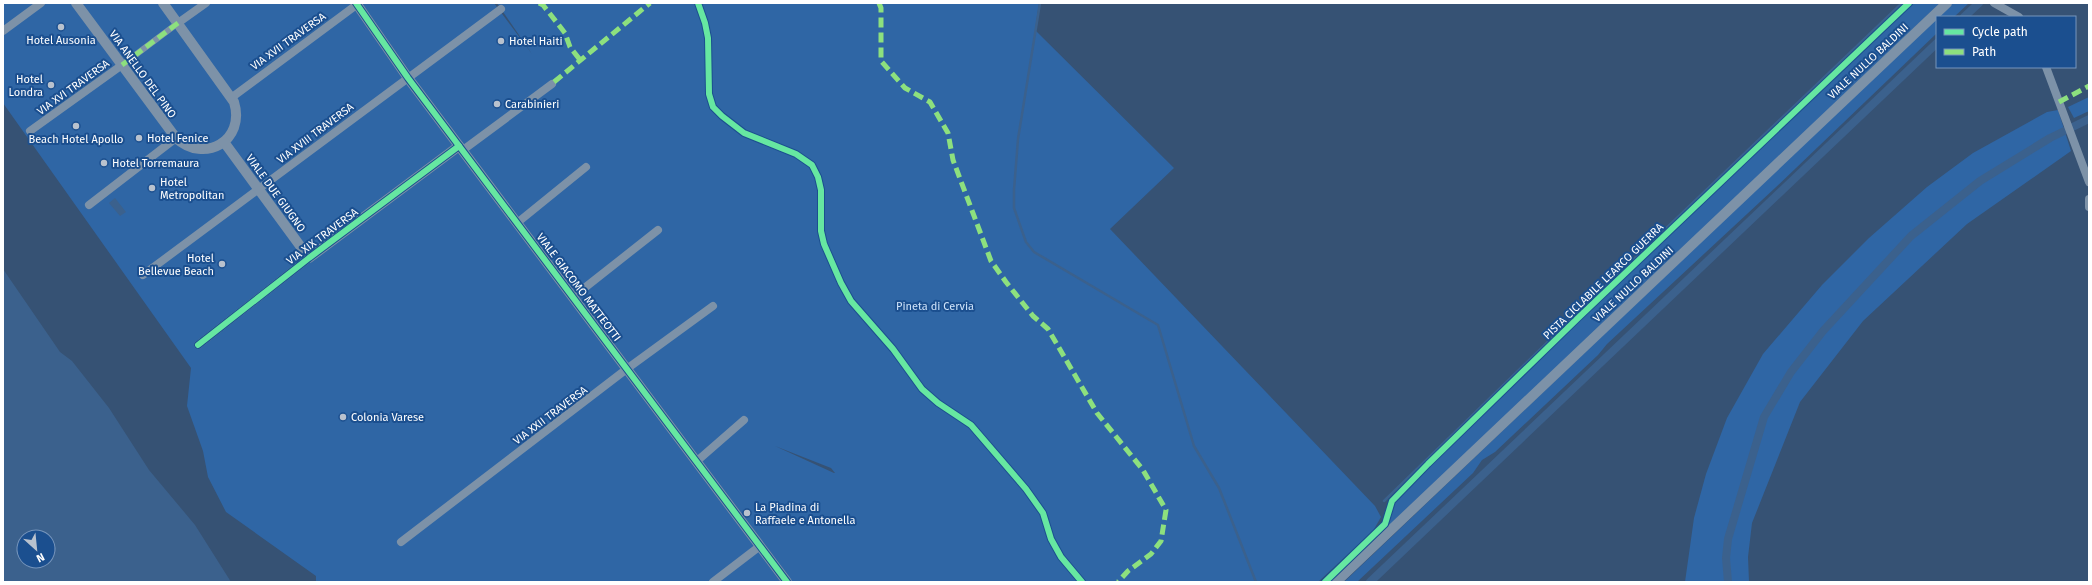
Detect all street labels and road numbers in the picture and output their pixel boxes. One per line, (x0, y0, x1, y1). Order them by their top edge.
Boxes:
street label: VIA XVII TRAVERSA (248, 9, 329, 73)
street label: VIALE NULLO BALDINI (1825, 21, 1911, 102)
street label: VIA ANELLO DEL PINO (106, 28, 179, 121)
street label: VIA XVI TRAVERSA (35, 56, 113, 118)
street label: VIA XVIII TRAVERSA (274, 100, 357, 166)
street label: VIALE DUE GIUGNO (243, 152, 308, 235)
street label: VIA XIX TRAVERSA (284, 205, 361, 267)
street label: PISTA CICLABILE LEARCO GUERRA (1541, 220, 1667, 342)
street label: VIALE GIACOMO MATTEOTTI (534, 231, 624, 344)
street label: VIALE NULLO BALDINI (1590, 244, 1676, 325)
street label: VIA XXII TRAVERSA (511, 383, 590, 447)

